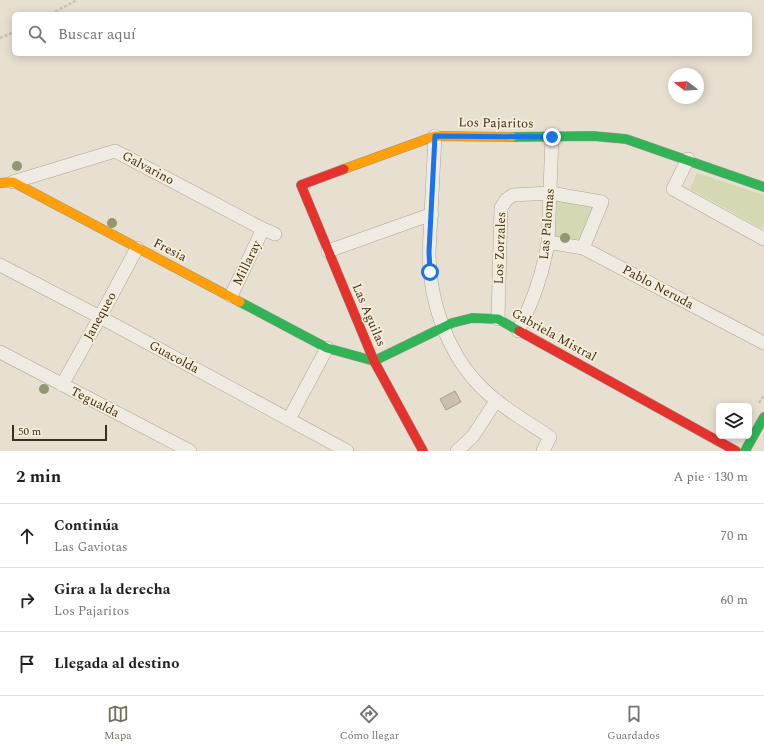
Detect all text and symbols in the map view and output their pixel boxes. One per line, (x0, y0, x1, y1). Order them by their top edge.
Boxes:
search box (12, 12, 752, 56)
icon: search (26, 23, 48, 45)
text: Buscar aquí (58, 23, 136, 46)
north arrow (668, 68, 704, 104)
street label: Los Pajaritos (458, 112, 534, 134)
route end (543, 128, 561, 146)
street label: Galvarino (118, 146, 178, 190)
street label: Las Palomas (534, 187, 560, 261)
street label: Los Zorzales (489, 211, 511, 285)
street label: Fresia (150, 233, 191, 267)
street label: Millaray (227, 236, 267, 289)
street label: Pablo Neruda (619, 260, 698, 315)
route start (421, 263, 439, 281)
street label: Las Aguilas (347, 280, 391, 350)
street label: Janequeo (78, 288, 122, 344)
street label: Gabriela Mistral (508, 303, 600, 367)
street label: Guacolda (145, 335, 203, 379)
street label: Tegualda (67, 381, 124, 423)
map controls (716, 403, 752, 439)
button: layers (716, 403, 752, 439)
scale bar (12, 423, 107, 442)
text: 50 m (18, 423, 41, 440)
text: 2 min (16, 464, 61, 490)
text: A pie · 130 m (674, 467, 748, 487)
text: Continúa (54, 514, 119, 537)
icon: ahead (16, 525, 38, 547)
text: 70 m (721, 526, 748, 546)
text: Las Gaviotas (54, 537, 128, 557)
text: Gira a la derecha (54, 578, 170, 601)
icon: right (16, 589, 38, 611)
text: 60 m (721, 590, 748, 610)
text: Los Pajaritos (54, 601, 129, 621)
text: Llegada al destino (54, 652, 179, 675)
icon: arrive (16, 653, 38, 675)
tab: Mapa (104, 703, 132, 744)
tab: Cómo llegar (340, 703, 399, 744)
tab: Guardados (607, 703, 660, 744)

